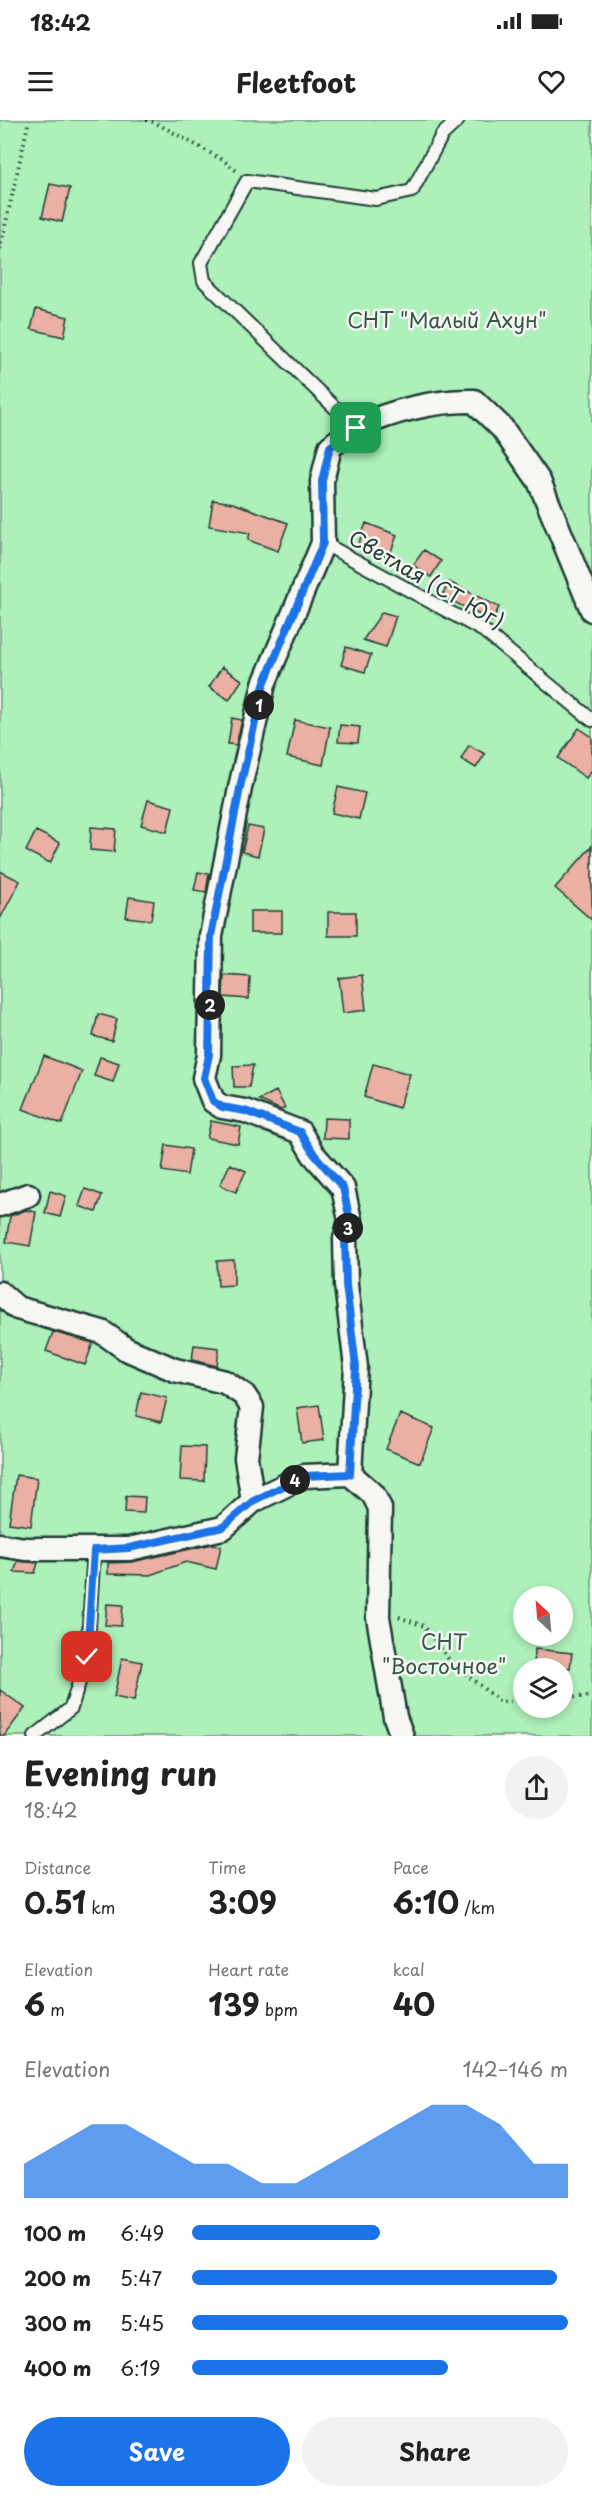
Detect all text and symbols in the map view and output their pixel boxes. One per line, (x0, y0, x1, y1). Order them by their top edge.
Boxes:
text: 18:42 (30, 5, 91, 38)
text: Fleetfoot (236, 61, 356, 102)
icon: menu (24, 65, 57, 98)
icon: heart (535, 65, 568, 98)
park label: СНТ "Малый Ахун" (347, 303, 547, 335)
pin (330, 402, 381, 453)
icon: arrive (339, 411, 372, 444)
street label: Светлая (СТ Юг) (343, 521, 511, 636)
pin: 1 (244, 690, 274, 720)
text: 1 (255, 693, 263, 717)
pin: 2 (195, 990, 225, 1020)
text: 2 (204, 993, 216, 1017)
pin: 3 (333, 1213, 363, 1243)
text: 3 (343, 1216, 353, 1240)
pin: 4 (280, 1465, 310, 1495)
text: 4 (290, 1468, 300, 1492)
north arrow (513, 1586, 573, 1646)
map controls (513, 1586, 573, 1718)
park label: СНТ "Восточное" (382, 1625, 506, 1681)
pin (61, 1631, 112, 1682)
icon: check (70, 1640, 103, 1673)
button: layers (513, 1658, 573, 1718)
text: Evening run (24, 1747, 217, 1797)
button: share (505, 1756, 568, 1819)
text: 18:42 (24, 1795, 78, 1825)
text: Distance (24, 1855, 91, 1879)
text: Time (208, 1855, 246, 1879)
text: Pace (393, 1855, 429, 1879)
text: 0.51 (24, 1879, 86, 1924)
text: 3:09 (208, 1879, 277, 1924)
text: 6:10 (393, 1879, 459, 1924)
text: km (86, 1895, 115, 1919)
text: /km (459, 1895, 495, 1919)
text: Elevation (24, 1957, 93, 1981)
text: Heart rate (208, 1957, 289, 1981)
text: kcal (393, 1957, 425, 1981)
text: 6 (24, 1981, 45, 2026)
text: 139 (208, 1981, 260, 2026)
text: 40 (393, 1981, 435, 2026)
text: m (45, 1997, 65, 2021)
text: bpm (260, 1997, 298, 2021)
text: Elevation (24, 2054, 110, 2084)
text: 142–146 m (462, 2054, 568, 2084)
text: 100 m (24, 2218, 86, 2248)
text: 6:49 (120, 2218, 164, 2248)
text: 200 m (24, 2263, 91, 2293)
text: 5:47 (120, 2263, 162, 2293)
text: 300 m (24, 2308, 92, 2338)
text: 5:45 (120, 2308, 164, 2338)
text: 400 m (24, 2353, 92, 2383)
text: 6:19 (120, 2353, 160, 2383)
button: Save (24, 2417, 290, 2486)
button: Share (302, 2417, 568, 2486)

